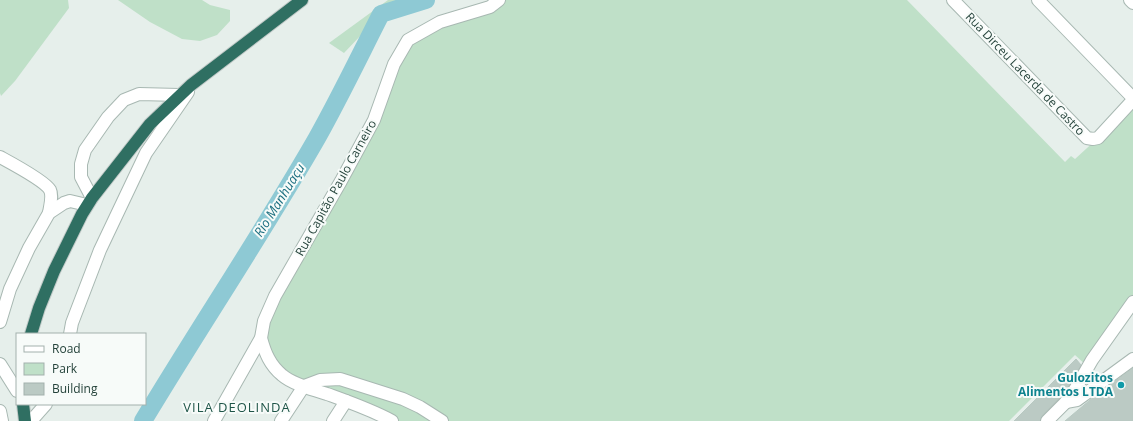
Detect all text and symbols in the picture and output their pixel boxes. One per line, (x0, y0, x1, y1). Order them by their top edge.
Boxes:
street label: Rua Dirceu Lacerda de Castro (962, 8, 1089, 139)
street label: Rua Capitão Paulo Carneiro (291, 117, 380, 259)
water label: Rio Manhuaçu (249, 160, 309, 240)
legend (16, 333, 146, 405)
text: Road (52, 340, 81, 357)
text: Park (52, 360, 78, 377)
place label: Gulozitos Alimentos LTDA (1018, 369, 1114, 400)
text: Building (52, 380, 98, 397)
marker: Gulozitos Alimentos LTDA (1116, 380, 1126, 390)
district label: VILA DEOLINDA (183, 398, 291, 416)

